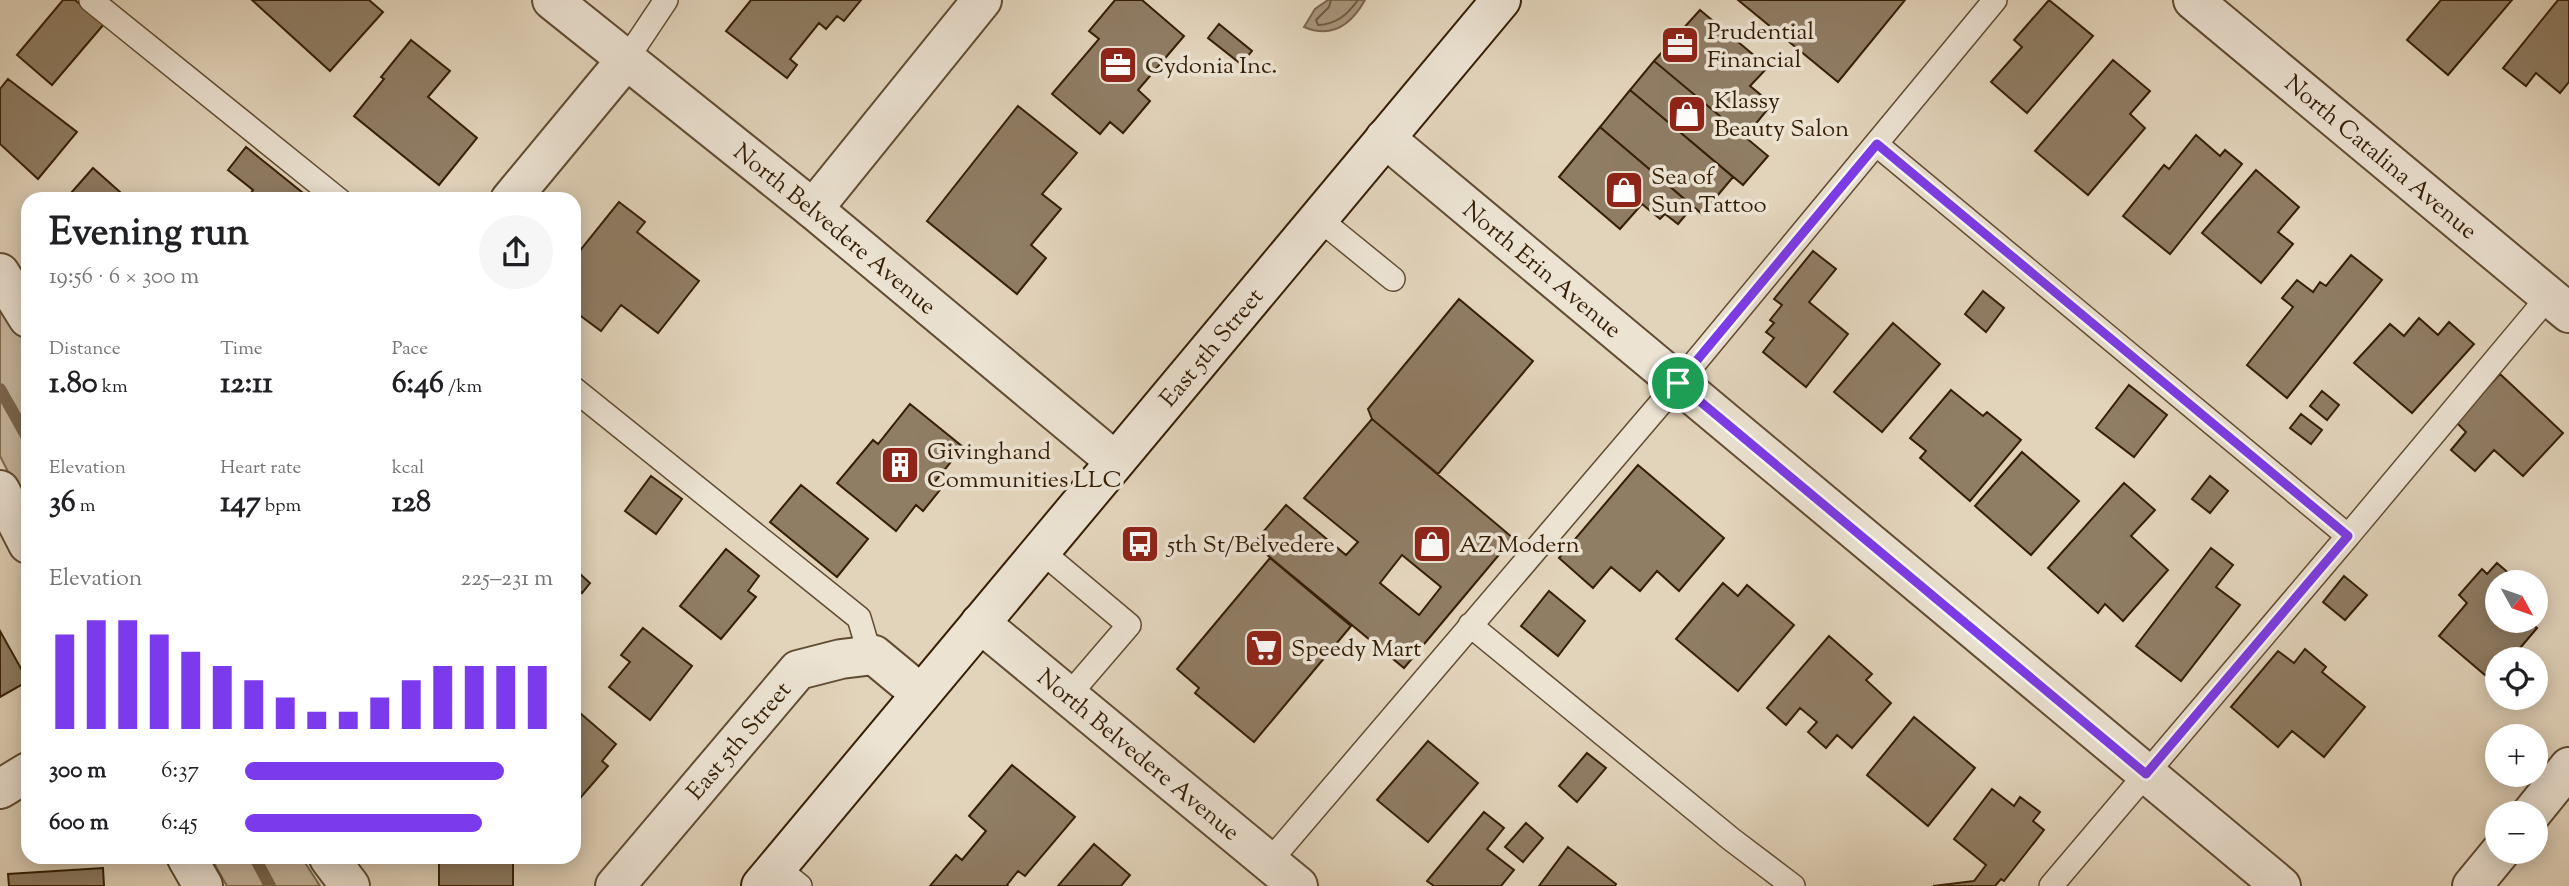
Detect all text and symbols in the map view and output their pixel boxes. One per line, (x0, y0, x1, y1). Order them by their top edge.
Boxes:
place label: Prudential Financial (1707, 16, 1815, 78)
office icon: Prudential Financial (1659, 24, 1701, 66)
office icon: Cydonia Inc. (1097, 44, 1139, 86)
place label: Cydonia Inc. (1145, 50, 1277, 84)
street label: North Catalina Avenue (2276, 68, 2484, 249)
place label: Klassy Beauty Salon (1714, 85, 1849, 147)
shop icon: Klassy Beauty Salon (1666, 93, 1708, 135)
street label: North Belvedere Avenue (725, 136, 943, 324)
place label: Sea of Sun Tattoo (1651, 161, 1767, 223)
shop icon: Sea of Sun Tattoo (1603, 169, 1645, 211)
street label: North Erin Avenue (1454, 194, 1628, 347)
text: Evening run (49, 208, 249, 262)
button: share (479, 215, 553, 289)
text: 19:56 · 6 × 300 m (49, 261, 199, 294)
street label: East 5th Street (1153, 282, 1272, 415)
text: Distance (49, 336, 121, 363)
text: Time (220, 336, 263, 363)
text: Pace (392, 336, 428, 363)
pin (1648, 353, 1708, 413)
text: 1.80 (49, 363, 98, 406)
text: 12:11 (220, 363, 273, 406)
text: 6:46 (392, 363, 444, 406)
icon: arrive (1659, 364, 1697, 402)
text: km (98, 374, 128, 401)
text: /km (444, 374, 482, 401)
place label: Givinghand Communities LLC (927, 436, 1122, 498)
building icon: Givinghand Communities LLC (879, 444, 921, 486)
text: Elevation (49, 455, 126, 482)
text: Heart rate (220, 455, 301, 482)
text: kcal (392, 455, 424, 482)
text: 36 (49, 482, 76, 525)
text: 147 (220, 482, 261, 525)
text: 128 (392, 482, 431, 525)
text: m (76, 493, 96, 520)
text: bpm (261, 493, 301, 520)
bus stop icon: 5th St/Belvedere (1119, 523, 1161, 565)
shop icon: AZ Modern (1411, 523, 1453, 565)
place label: 5th St/Belvedere (1165, 529, 1335, 563)
place label: AZ Modern (1459, 529, 1580, 563)
text: Elevation (49, 563, 142, 596)
text: 225–231 m (461, 563, 553, 596)
north arrow (2485, 570, 2548, 634)
map controls (2485, 570, 2548, 864)
supermarket icon: Speedy Mart (1243, 627, 1285, 669)
place label: Speedy Mart (1291, 633, 1421, 667)
button: locate (2485, 647, 2548, 710)
street label: North Belvedere Avenue (1029, 662, 1246, 850)
street label: East 5th Street (680, 675, 800, 808)
button: + (2485, 724, 2548, 787)
text: 300 m (49, 755, 106, 788)
text: 6:37 (161, 755, 199, 788)
button: − (2485, 801, 2548, 864)
text: 600 m (49, 807, 109, 840)
text: 6:45 (161, 807, 198, 840)

